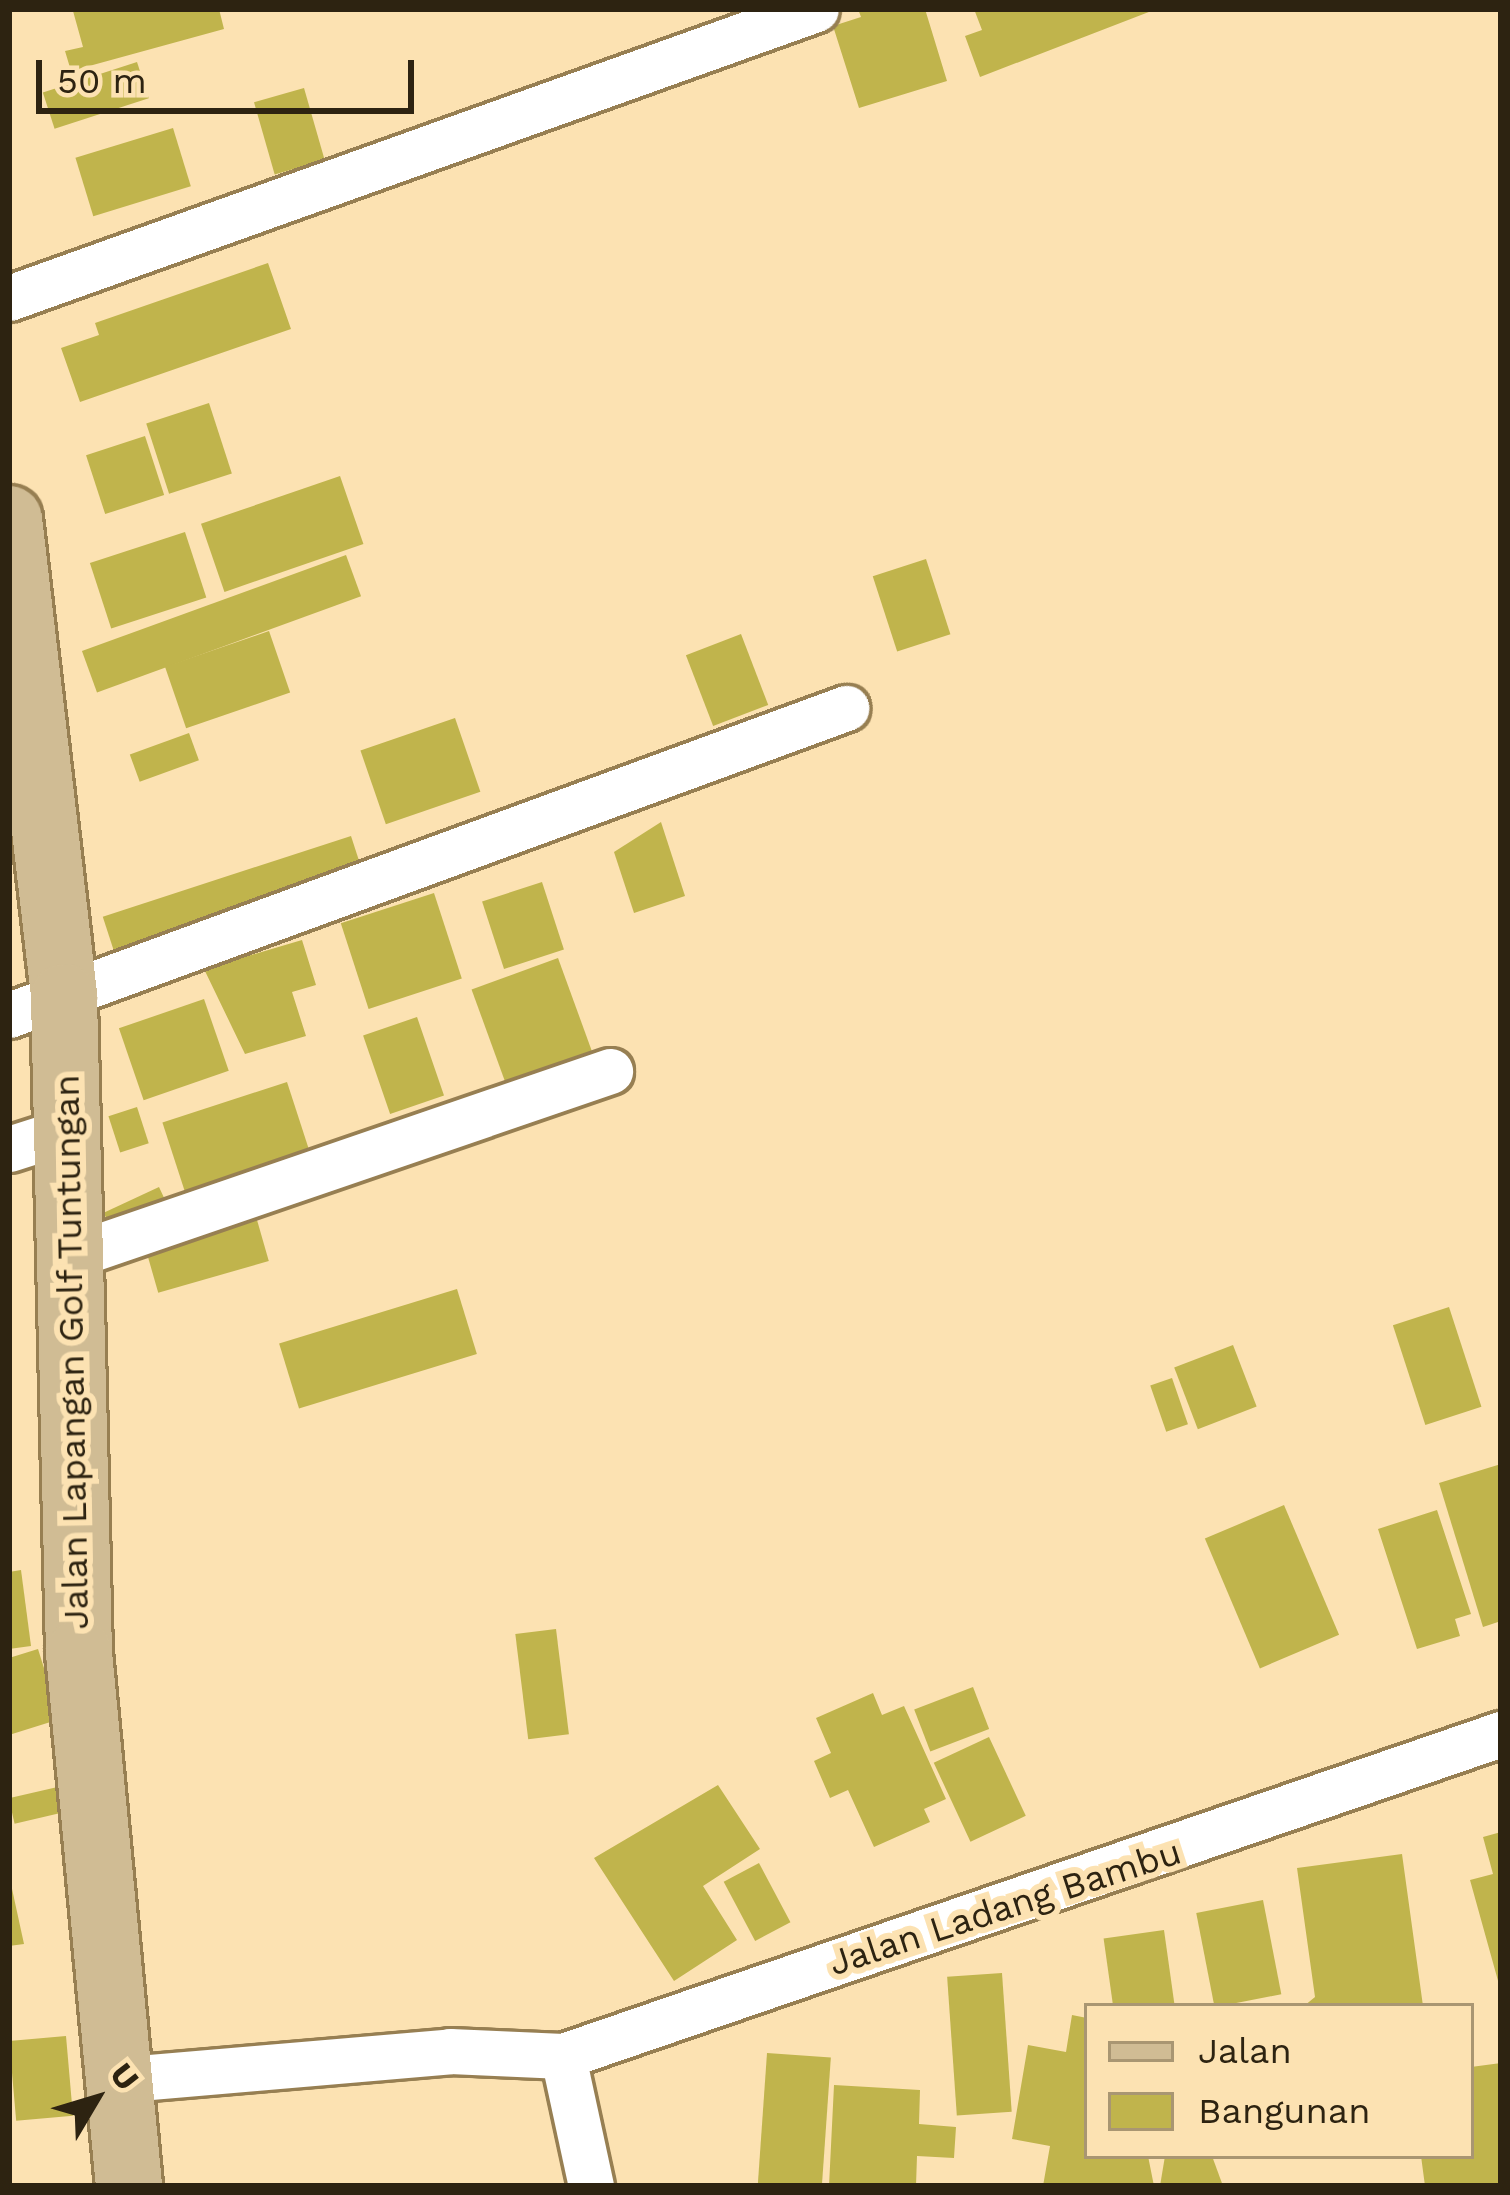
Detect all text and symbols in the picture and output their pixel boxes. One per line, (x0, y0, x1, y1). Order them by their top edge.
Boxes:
scale bar (42, 36, 420, 110)
text: 50 m (57, 60, 147, 102)
street label: Jalan Lapangan Golf Tuntungan (46, 1073, 98, 1631)
street label: Jalan Ladang Bambu (824, 1831, 1186, 1985)
legend (1084, 2003, 1474, 2159)
text: Jalan (1198, 2030, 1292, 2072)
north arrow (36, 2039, 156, 2159)
text: U (102, 2055, 147, 2098)
text: Bangunan (1198, 2090, 1370, 2132)

